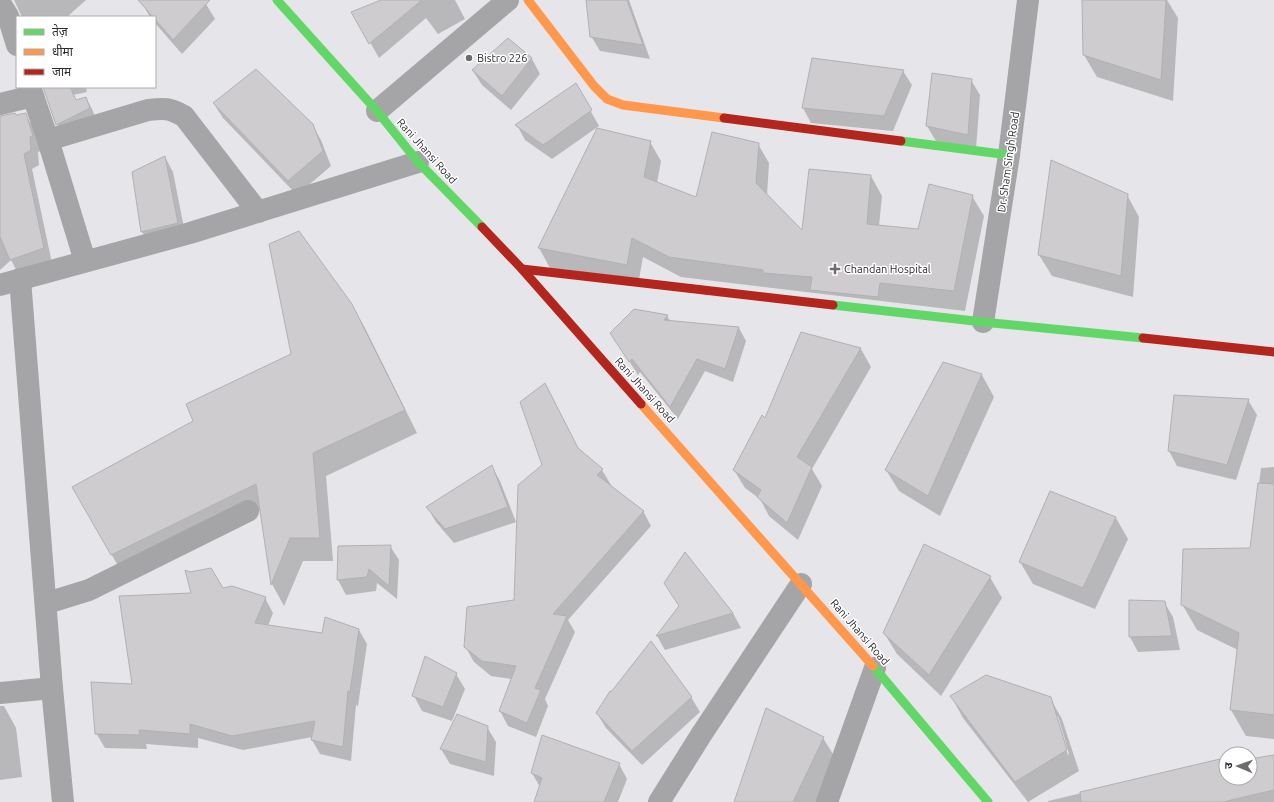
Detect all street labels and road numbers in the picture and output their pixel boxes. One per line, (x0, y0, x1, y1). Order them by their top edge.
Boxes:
street label: Dr. Sham Singh Road (995, 111, 1021, 213)
street label: Rani Jhansi Road (395, 116, 459, 186)
street label: Rani Jhansi Road (613, 355, 677, 425)
street label: Rani Jhansi Road (828, 597, 892, 667)

